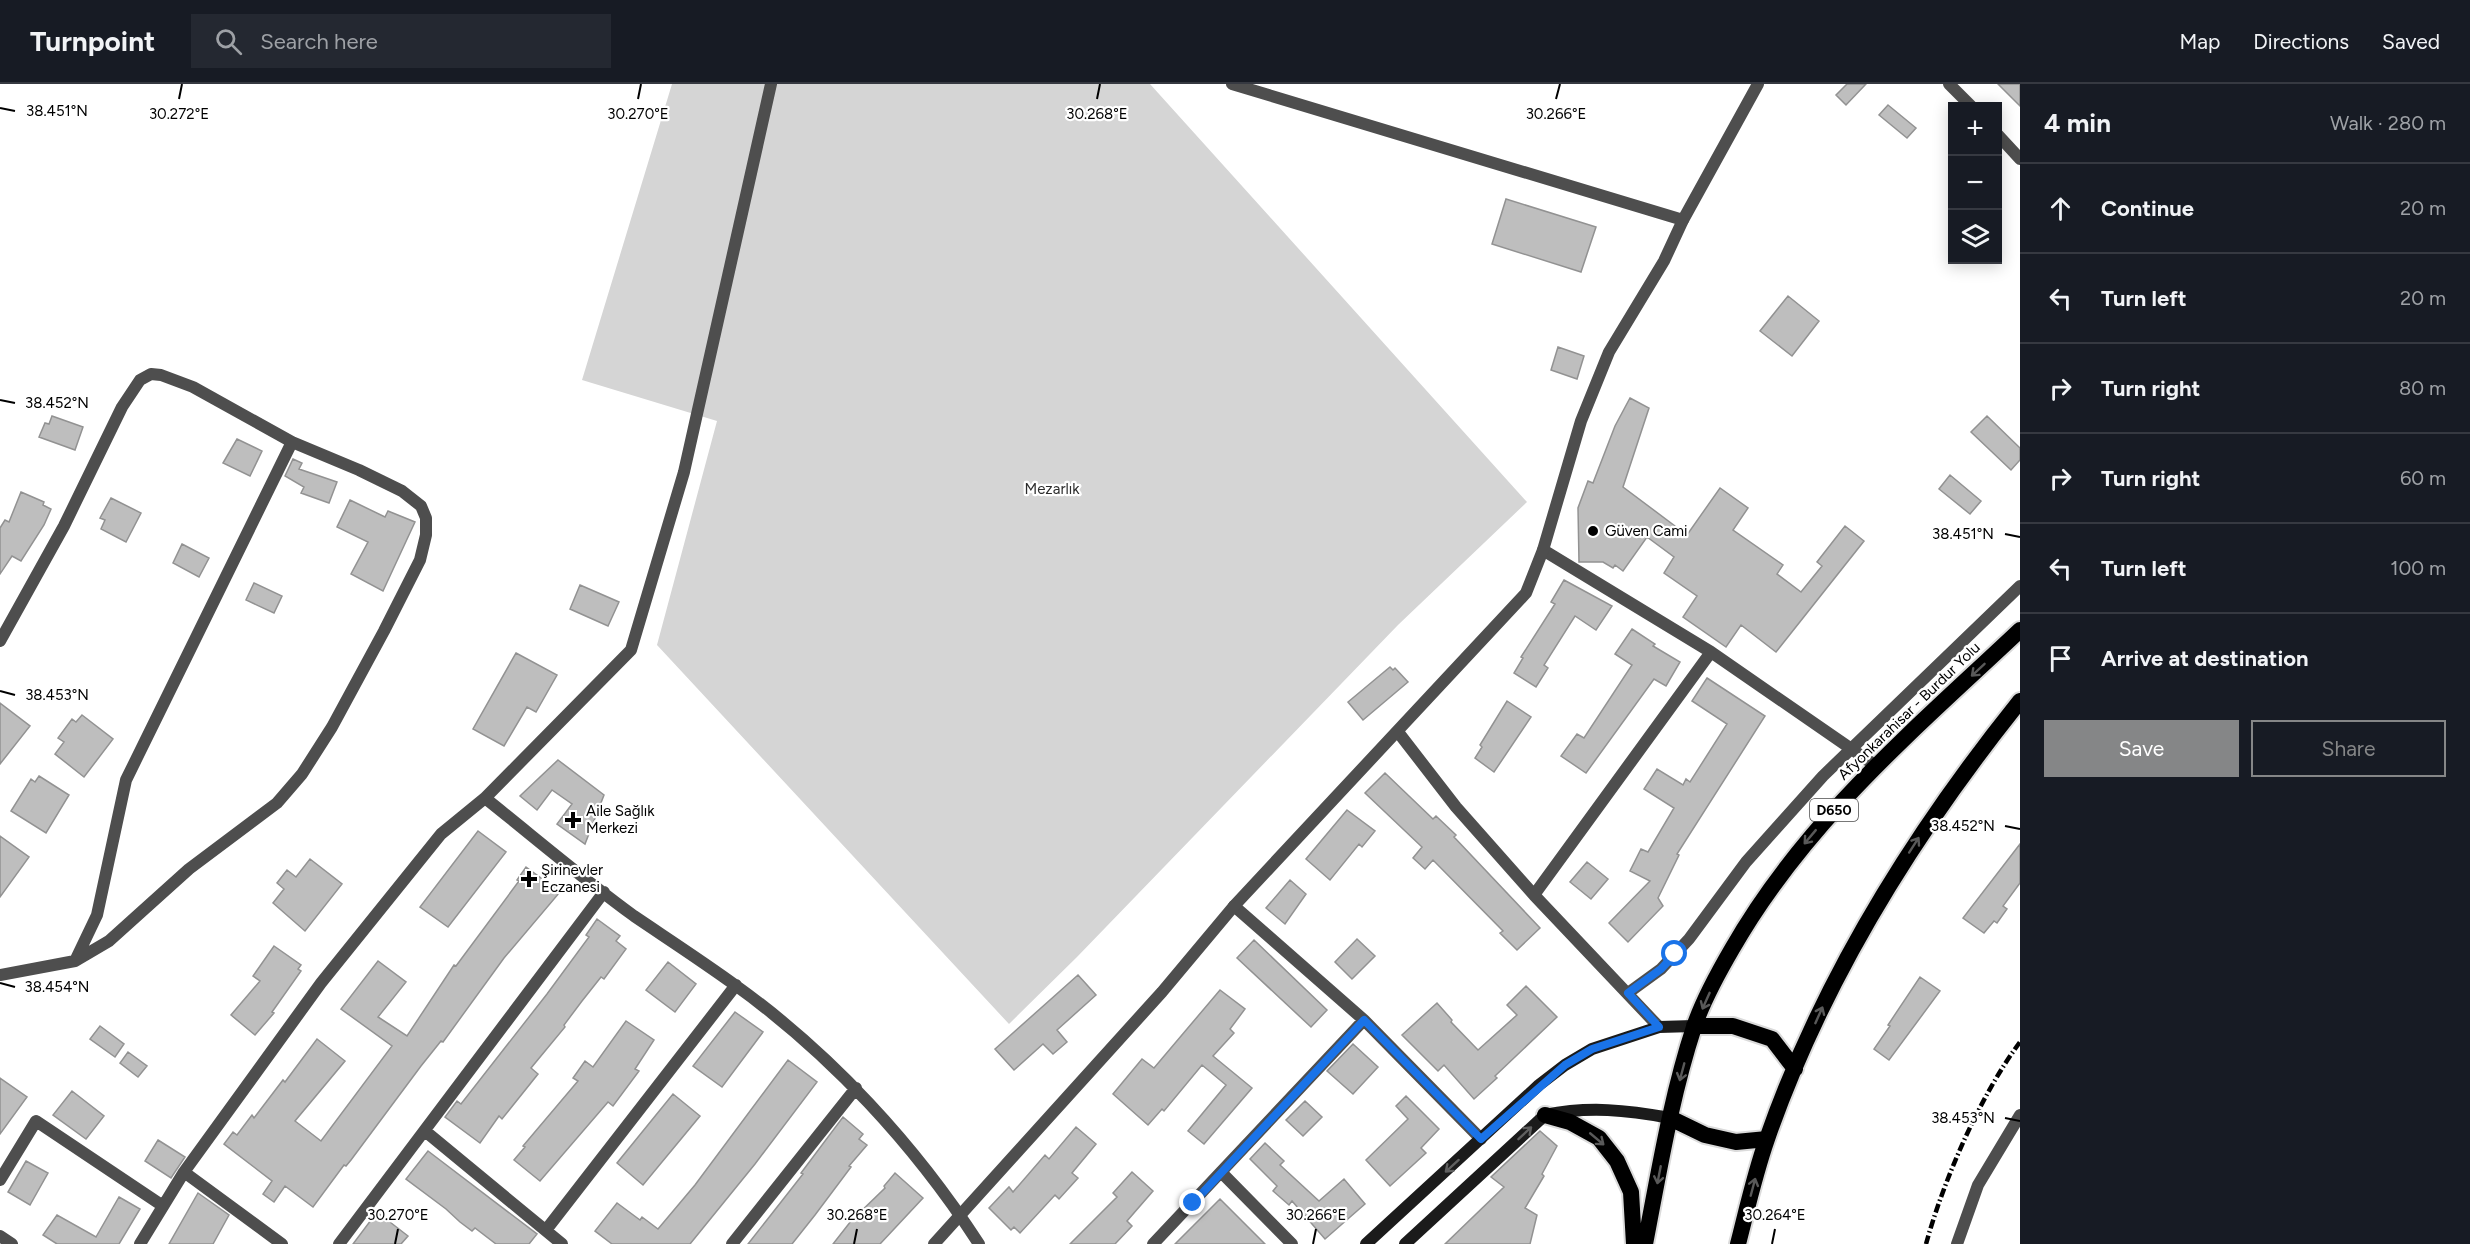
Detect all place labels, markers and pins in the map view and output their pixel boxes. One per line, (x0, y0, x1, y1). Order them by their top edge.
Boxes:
place label: Güven Cami (1605, 522, 1687, 540)
marker: Güven Cami (1586, 524, 1600, 538)
place label: Aile Sağlık Merkezi (586, 802, 655, 837)
marker: Aile Sağlık Merkezi (564, 811, 582, 829)
place label: Şirinevler Eczanesi (541, 861, 603, 896)
marker: Şirinevler Eczanesi (522, 872, 536, 886)

